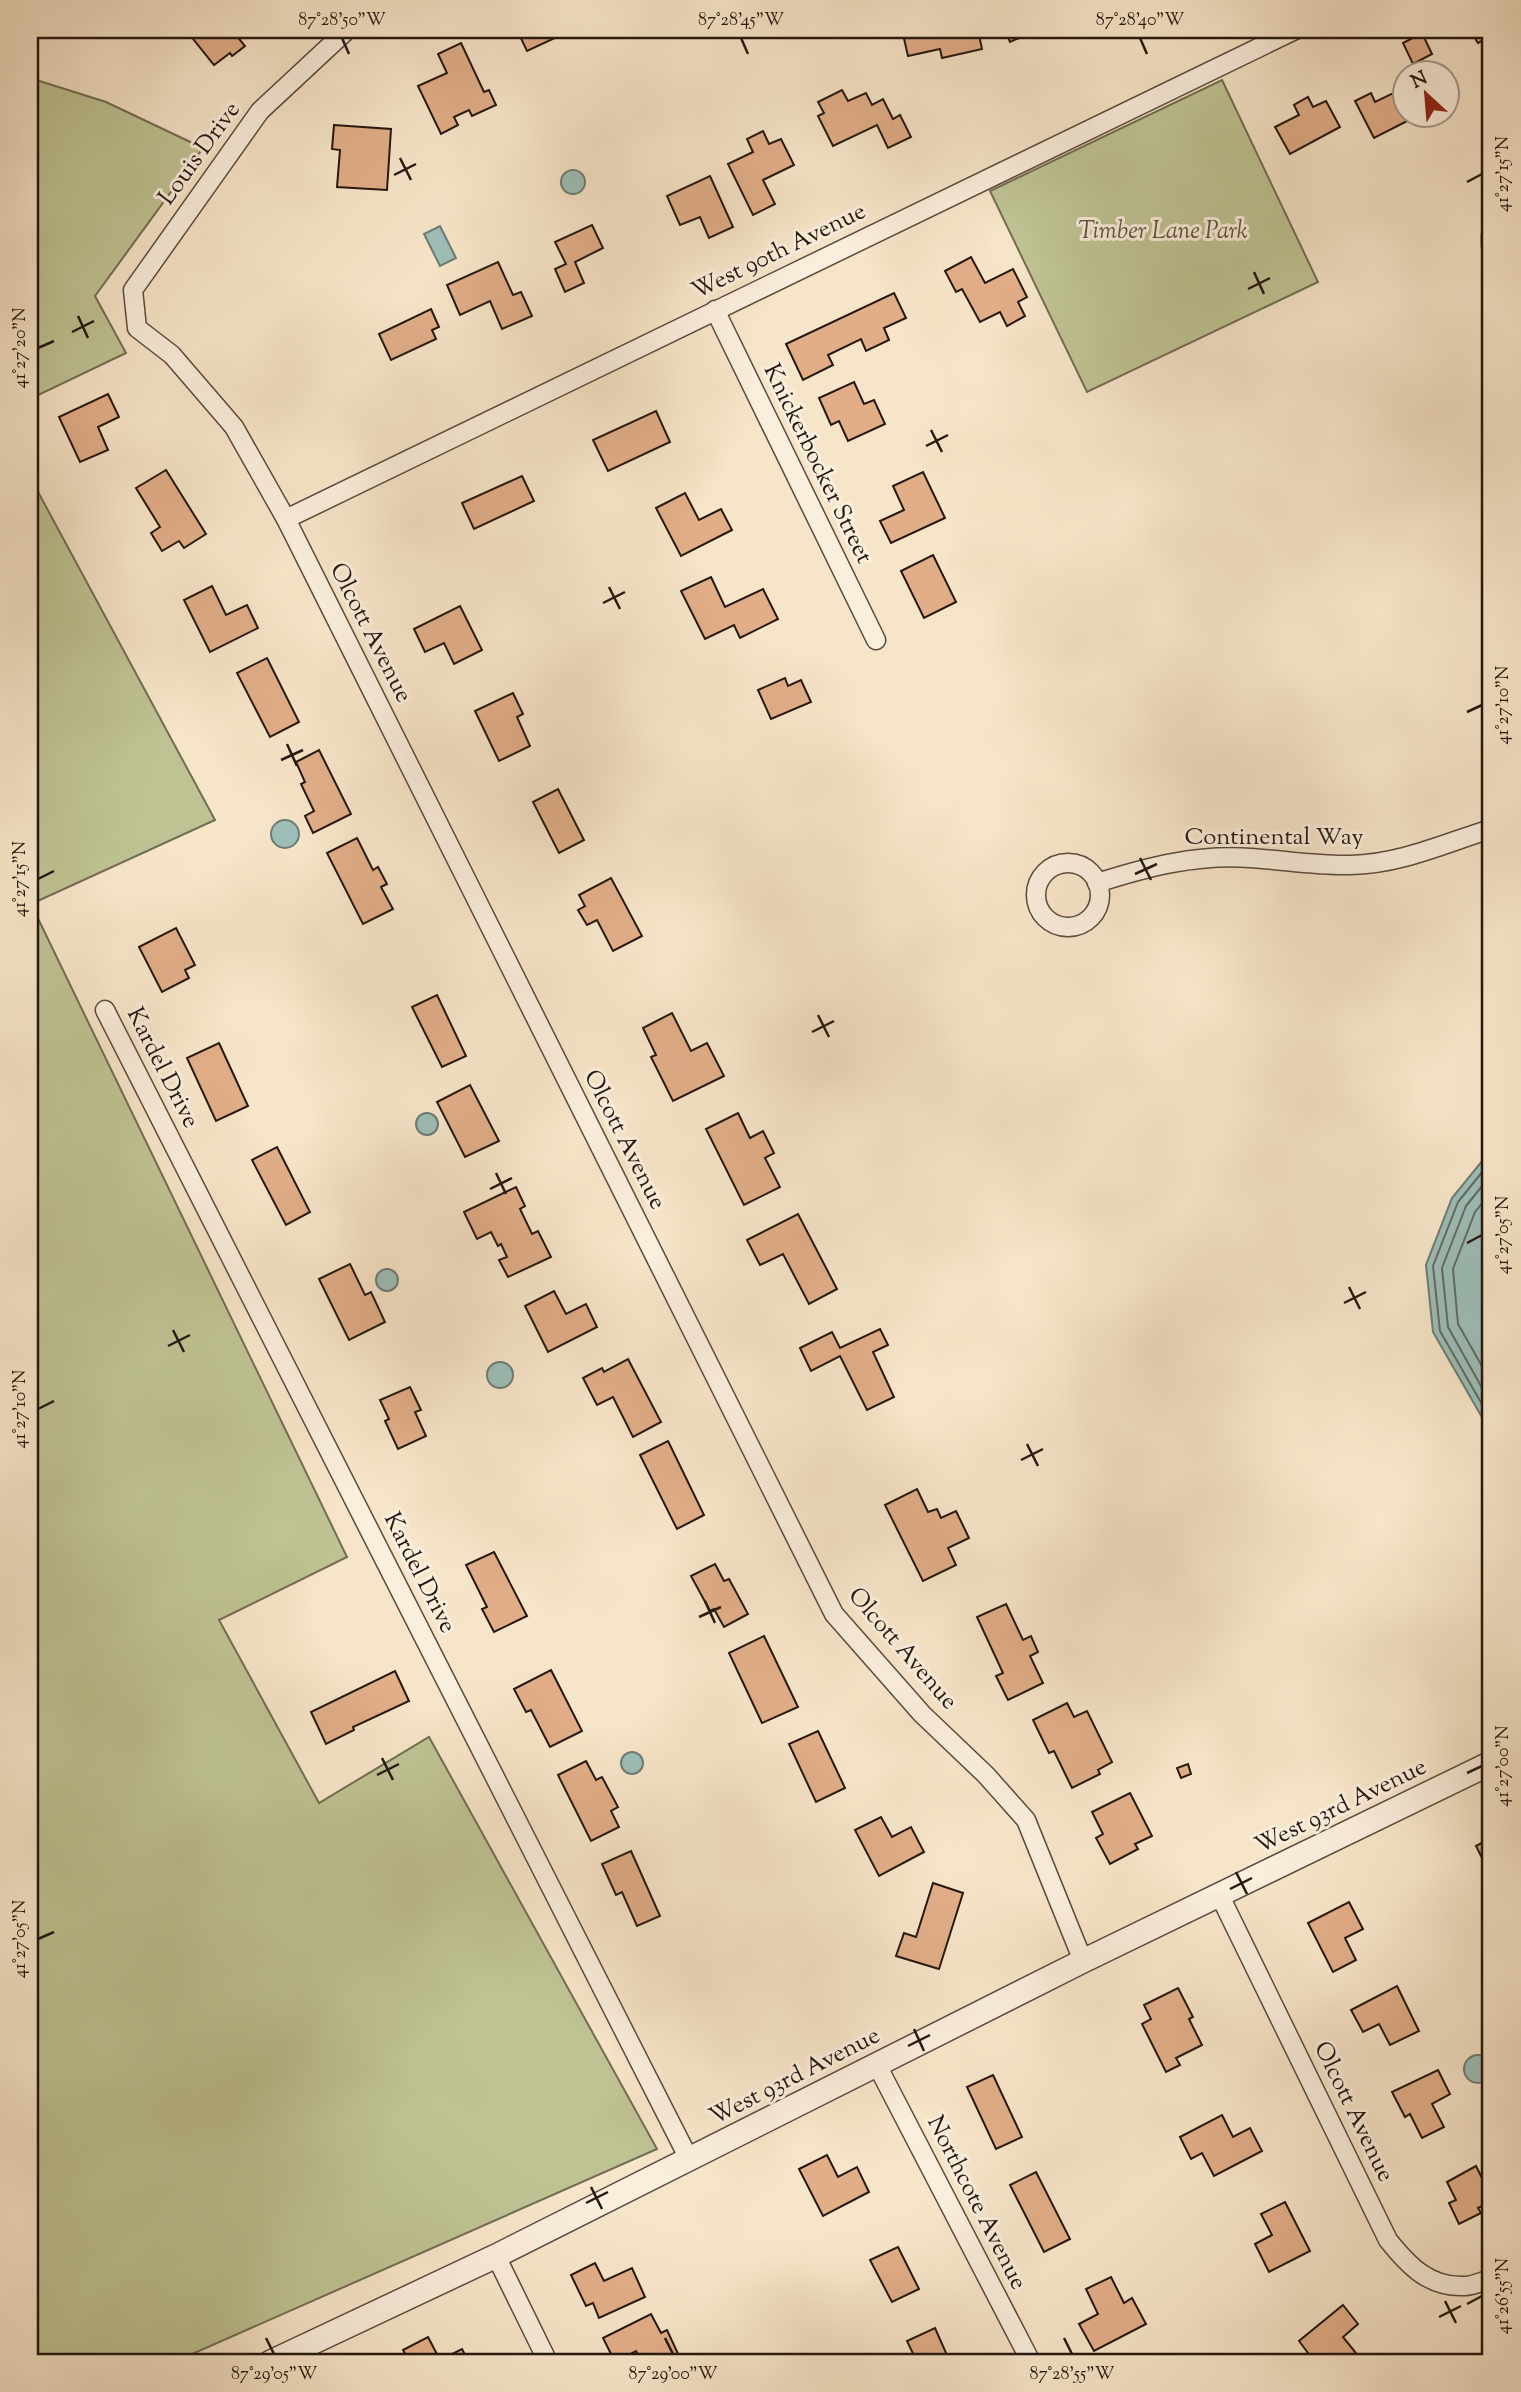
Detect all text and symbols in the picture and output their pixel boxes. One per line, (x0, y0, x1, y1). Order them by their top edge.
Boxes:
text: 87°28'50"W (298, 8, 386, 34)
text: 87°28'45"W (698, 8, 784, 34)
text: 87°28'40"W (1096, 8, 1184, 34)
north arrow (1392, 60, 1462, 130)
text: N (1407, 66, 1432, 96)
street label: Louis Drive (151, 95, 249, 213)
text: 41°27'15"N (1491, 136, 1517, 212)
street label: West 90th Avenue (686, 195, 872, 309)
park label: Timber Lane Park (1078, 215, 1248, 249)
text: 41°27'20"N (8, 307, 34, 389)
street label: Knickerbocker Street (754, 358, 880, 570)
street label: Olcott Avenue (320, 557, 420, 709)
text: 41°27'10"N (1491, 666, 1517, 744)
street label: Continental Way (1185, 821, 1363, 855)
text: 41°27'15"N (8, 841, 34, 917)
street label: Kardel Drive (117, 1002, 207, 1134)
street label: Olcott Avenue (574, 1064, 674, 1216)
text: 41°27'05"N (1491, 1196, 1517, 1274)
text: 41°27'10"N (8, 1370, 34, 1448)
street label: Kardel Drive (374, 1507, 464, 1639)
street label: Olcott Avenue (839, 1580, 965, 1718)
text: 41°27'00"N (1491, 1725, 1517, 1807)
street label: West 93rd Avenue (1249, 1751, 1433, 1863)
text: 41°27'05"N (8, 1900, 34, 1978)
street label: West 93rd Avenue (704, 2019, 886, 2135)
street label: Olcott Avenue (1304, 2036, 1402, 2188)
street label: Northcote Avenue (917, 2110, 1035, 2296)
text: 41°26'55"N (1491, 2258, 1517, 2334)
text: 87°29'05"W (231, 2362, 317, 2388)
text: 87°29'00"W (628, 2362, 718, 2388)
text: 87°28'55"W (1030, 2362, 1114, 2388)

